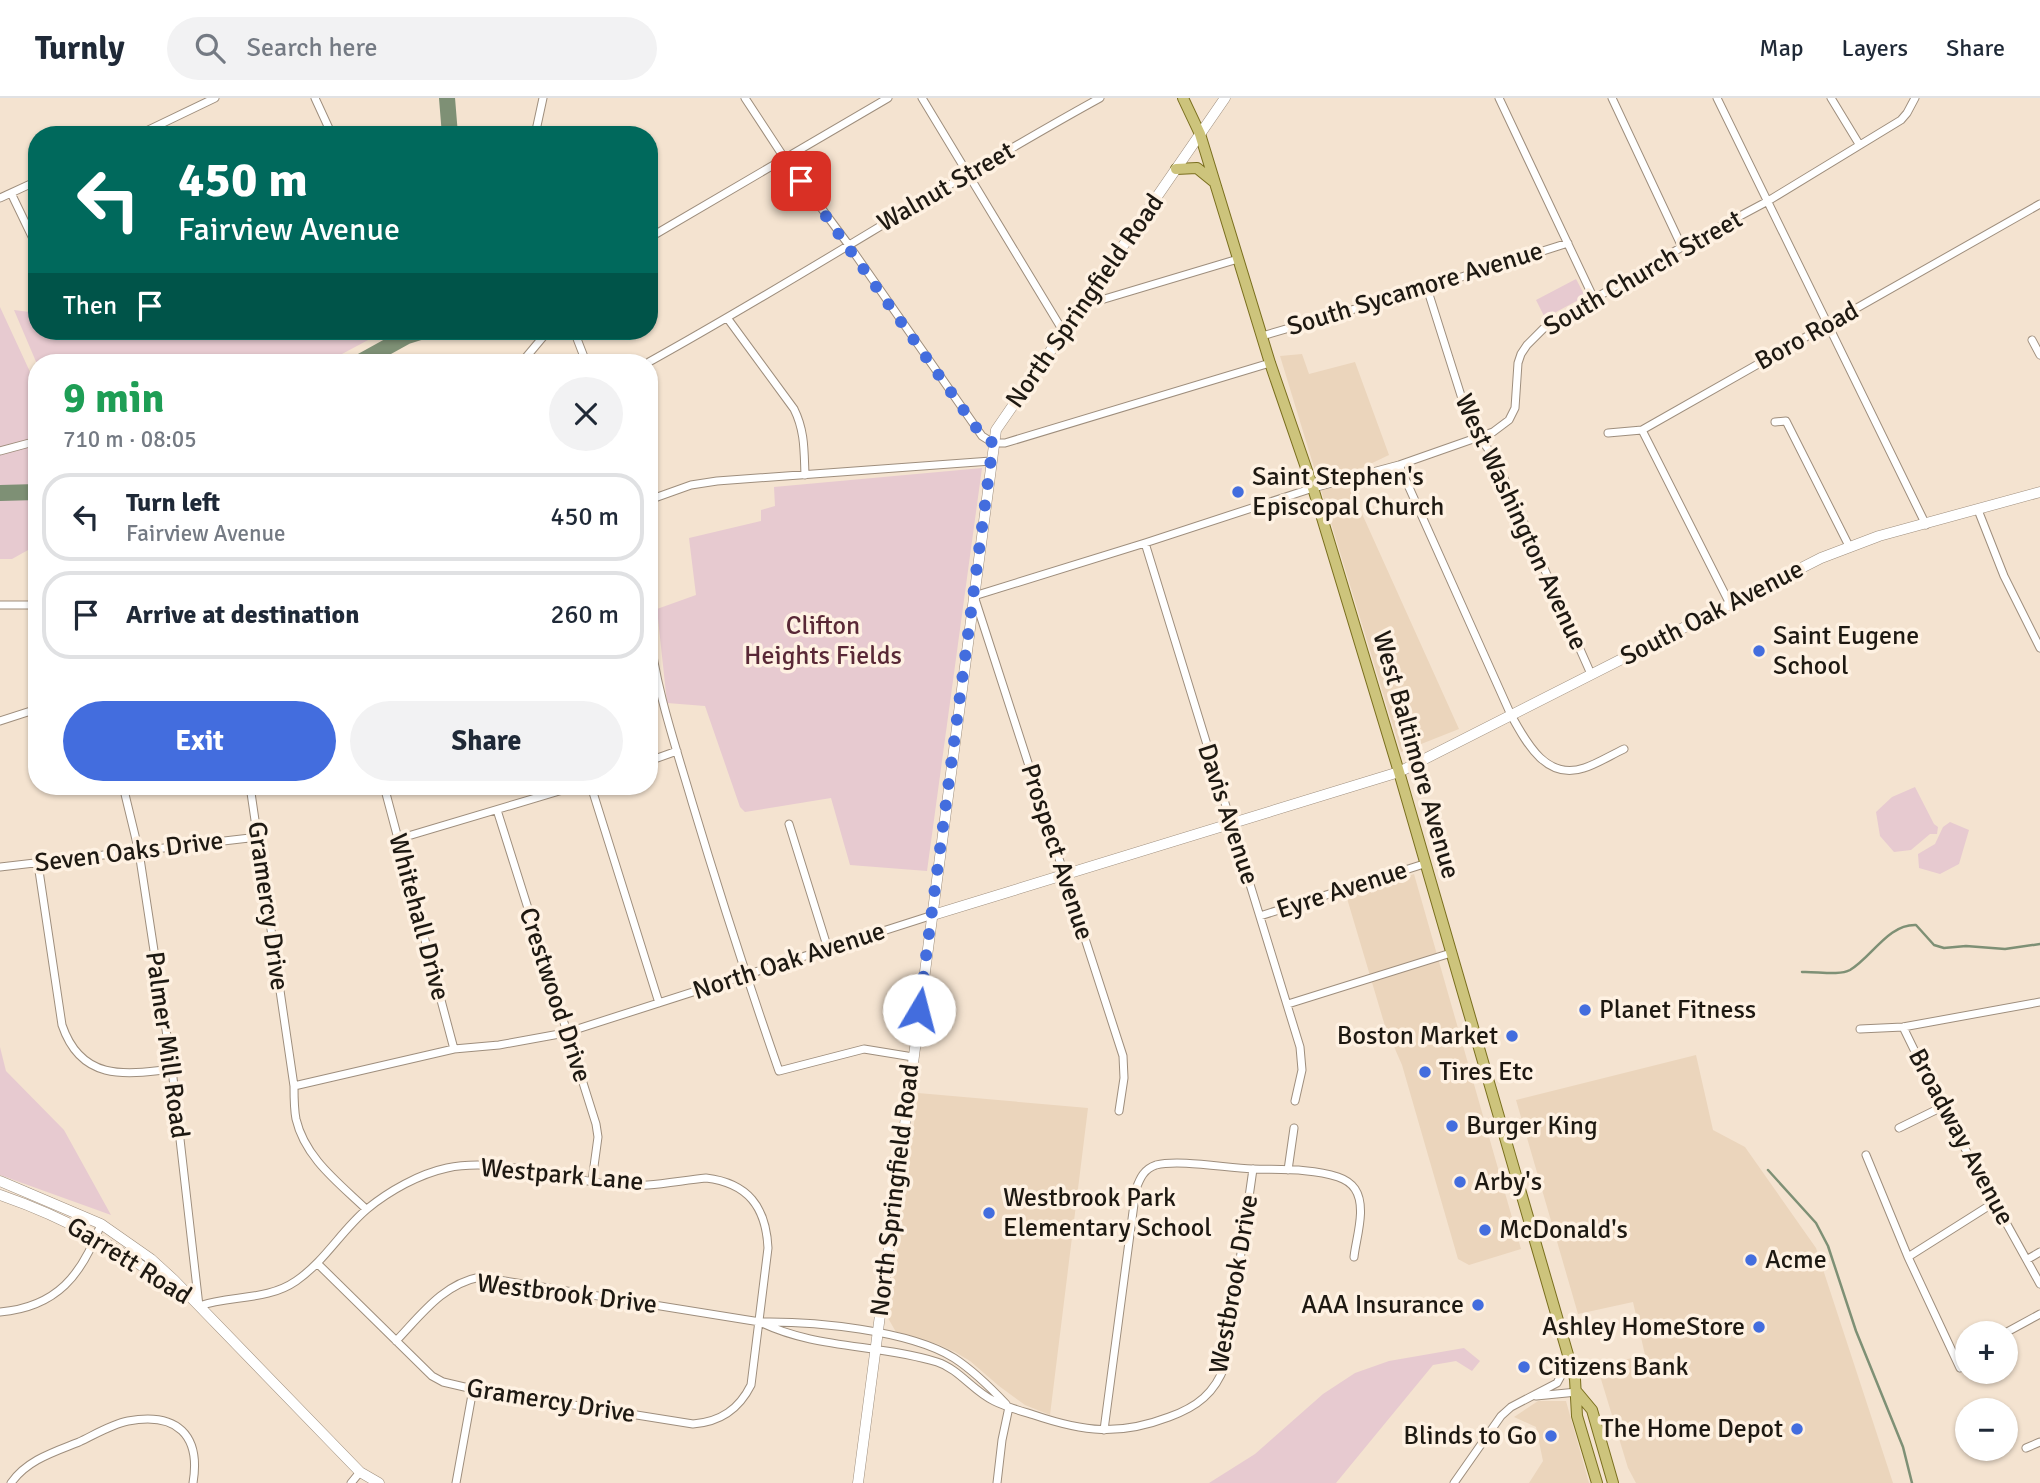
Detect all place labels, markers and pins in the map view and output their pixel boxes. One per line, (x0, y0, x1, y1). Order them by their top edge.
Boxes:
pin (771, 151, 831, 211)
place label: Saint Stephen's Episcopal Church (1252, 461, 1444, 523)
marker: Saint Stephen's Episcopal Church (1230, 484, 1246, 500)
place label: Saint Eugene School (1773, 620, 1919, 682)
marker: Saint Eugene School (1751, 643, 1767, 659)
place label: Planet Fitness (1599, 994, 1756, 1026)
marker: Planet Fitness (1577, 1002, 1593, 1018)
place label: Boston Market (1337, 1020, 1498, 1052)
marker: Boston Market (1504, 1028, 1520, 1044)
place label: Tires Etc (1439, 1056, 1534, 1088)
marker: Tires Etc (1417, 1064, 1433, 1080)
place label: Burger King (1466, 1110, 1598, 1142)
marker: Burger King (1444, 1118, 1460, 1134)
place label: Arby's (1474, 1166, 1542, 1198)
marker: Arby's (1452, 1174, 1468, 1190)
place label: Westbrook Park Elementary School (1003, 1182, 1212, 1244)
marker: Westbrook Park Elementary School (981, 1205, 997, 1221)
place label: McDonald's (1499, 1214, 1628, 1246)
marker: McDonald's (1477, 1222, 1493, 1238)
place label: Acme (1765, 1244, 1827, 1276)
marker: Acme (1743, 1252, 1759, 1268)
place label: AAA Insurance (1301, 1289, 1464, 1321)
marker: AAA Insurance (1470, 1297, 1486, 1313)
place label: Ashley HomeStore (1542, 1311, 1745, 1343)
marker: Ashley HomeStore (1751, 1319, 1767, 1335)
place label: Citizens Bank (1538, 1351, 1689, 1383)
marker: Citizens Bank (1516, 1359, 1532, 1375)
place label: The Home Depot (1601, 1413, 1783, 1445)
place label: Blinds to Go (1403, 1420, 1537, 1452)
marker: The Home Depot (1789, 1421, 1805, 1437)
marker: Blinds to Go (1543, 1428, 1559, 1444)

